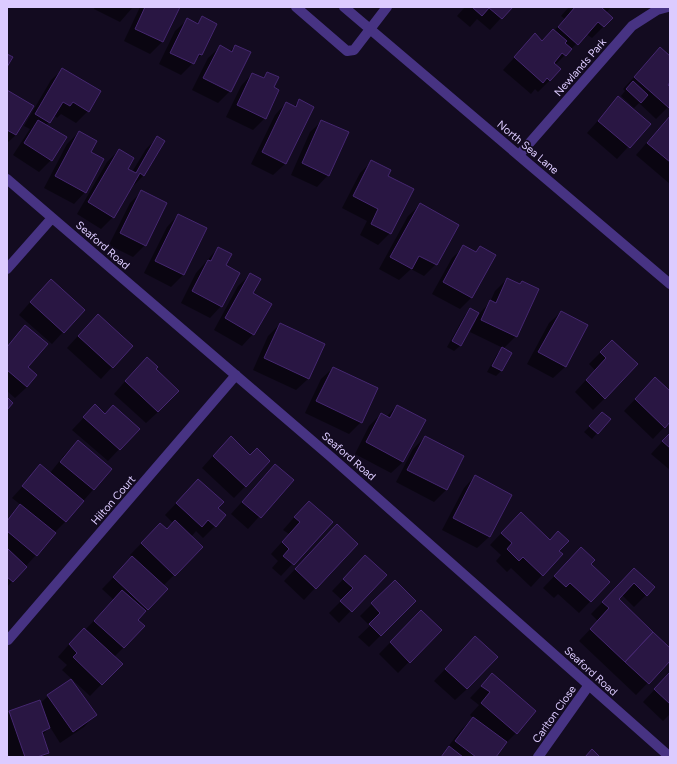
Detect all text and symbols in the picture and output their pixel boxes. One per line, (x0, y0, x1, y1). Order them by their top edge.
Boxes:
street label: Newlands Park (552, 35, 609, 99)
street label: North Sea Lane (494, 118, 561, 177)
street label: Seaford Road (73, 218, 132, 272)
street label: Seaford Road (319, 429, 378, 483)
street label: Hilton Court (88, 473, 138, 528)
street label: Seaford Road (561, 644, 620, 699)
street label: Carlton Close (530, 683, 579, 745)

